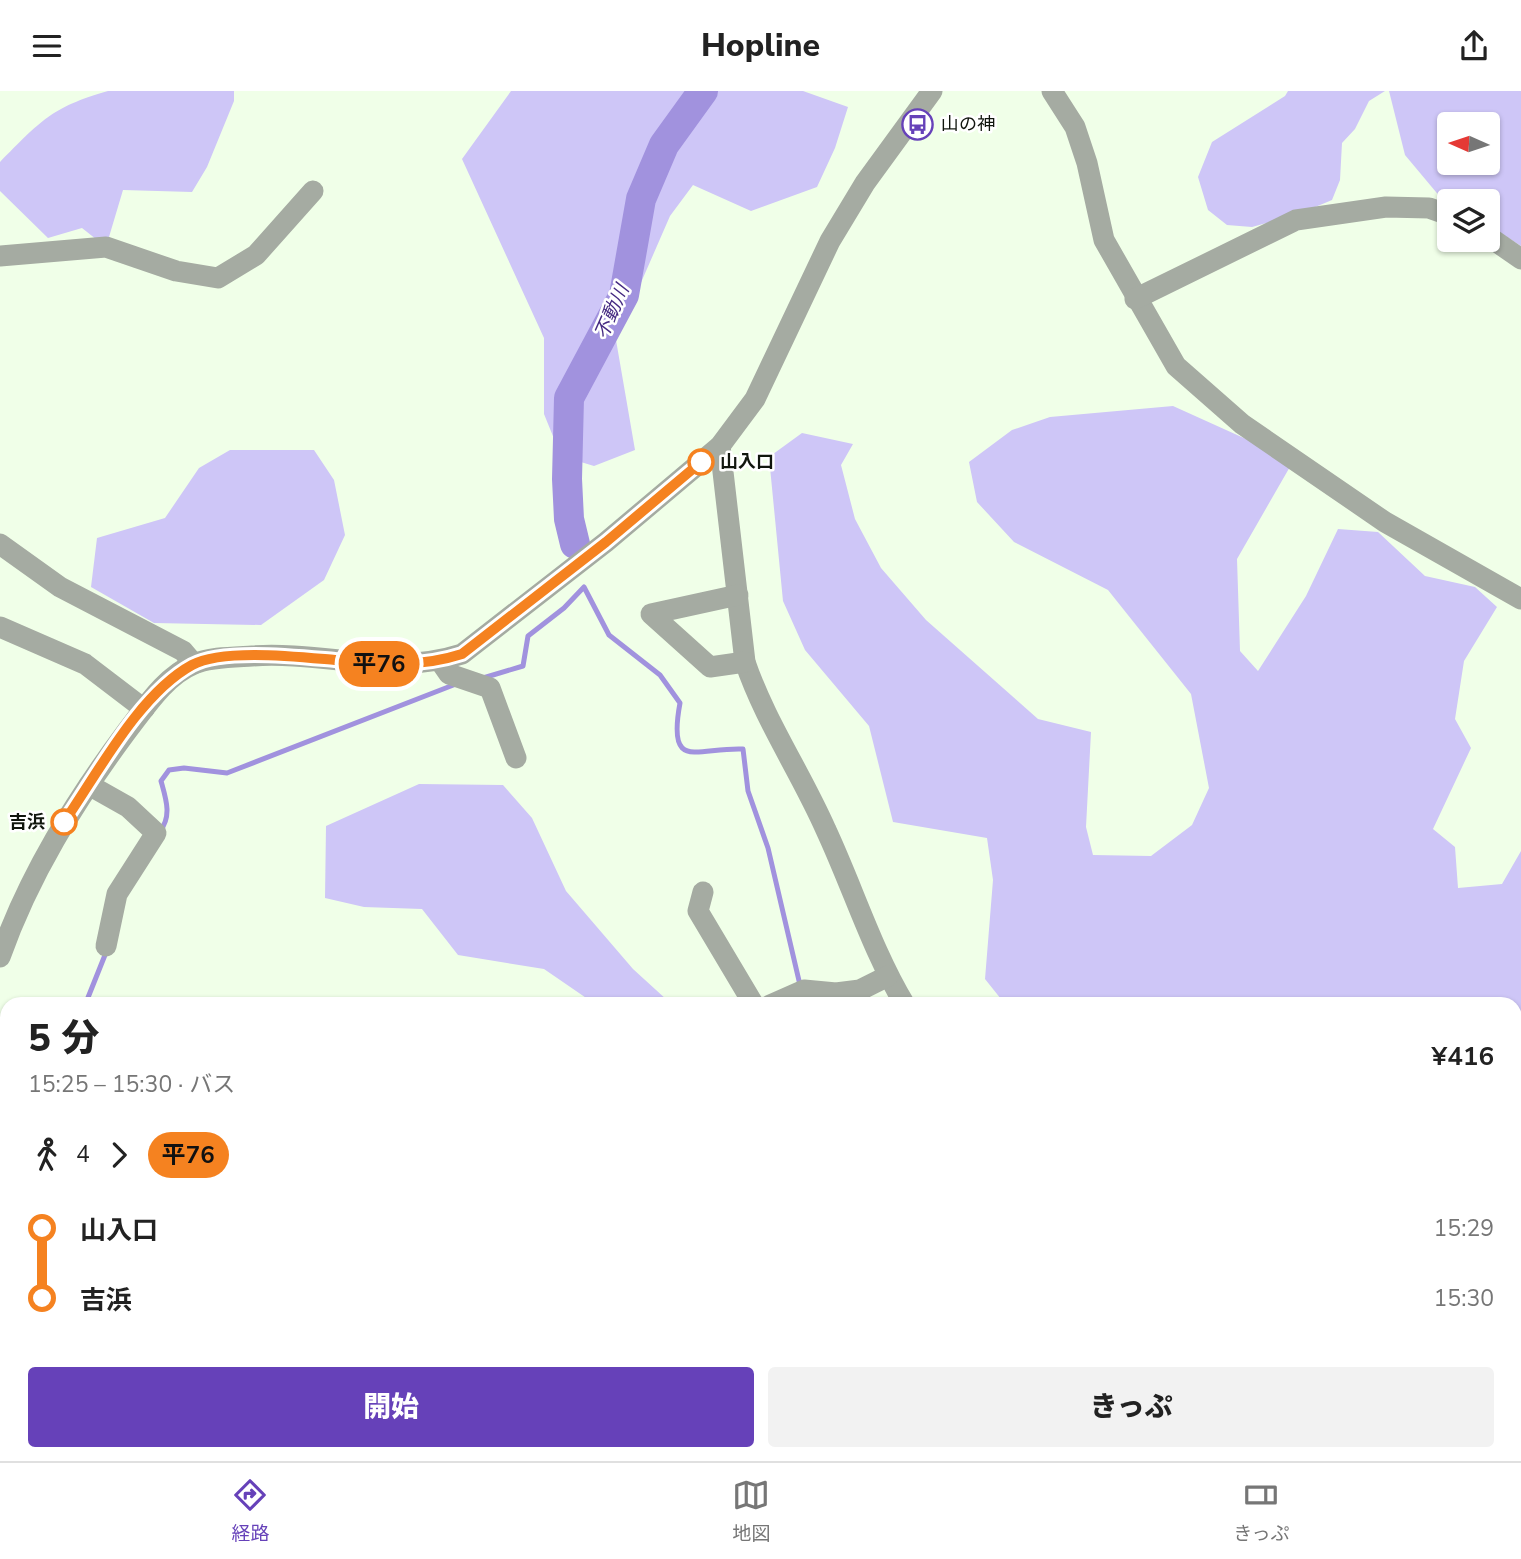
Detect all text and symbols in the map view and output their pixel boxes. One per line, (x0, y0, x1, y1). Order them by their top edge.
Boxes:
text: Hopline (701, 24, 820, 67)
icon: menu (28, 27, 66, 65)
icon: share (1455, 27, 1493, 65)
bus stop icon: 山の神 (901, 107, 935, 141)
place label: 山の神 (941, 112, 995, 136)
north arrow (1437, 112, 1500, 175)
map controls (1437, 112, 1500, 252)
button: layers (1437, 189, 1500, 252)
water label: 不動川 (589, 279, 636, 343)
marker: 山入口 (688, 449, 714, 475)
place label: 山入口 (720, 450, 774, 474)
line badge: 平76 (339, 641, 419, 687)
text: 平76 (353, 648, 405, 680)
marker: 吉浜 (51, 809, 77, 835)
place label: 吉浜 (9, 810, 45, 834)
text: 5 分 (28, 1013, 99, 1064)
text: ¥416 (1432, 1039, 1494, 1074)
text: 15:25 – 15:30 · バス (28, 1069, 235, 1100)
icon: walk (28, 1136, 66, 1174)
icon: forward (100, 1136, 138, 1174)
text: 4 (76, 1139, 90, 1170)
text: 平76 (162, 1139, 215, 1171)
text: 山入口 (80, 1213, 158, 1248)
text: 15:29 (1434, 1213, 1494, 1244)
text: 吉浜 (80, 1283, 132, 1318)
text: 15:30 (1434, 1283, 1494, 1314)
button: 開始 (28, 1367, 754, 1447)
button: きっぷ (768, 1367, 1494, 1447)
tab: 経路 (231, 1476, 269, 1547)
tab: 地図 (732, 1476, 770, 1547)
tab: きっぷ (1233, 1476, 1290, 1547)

